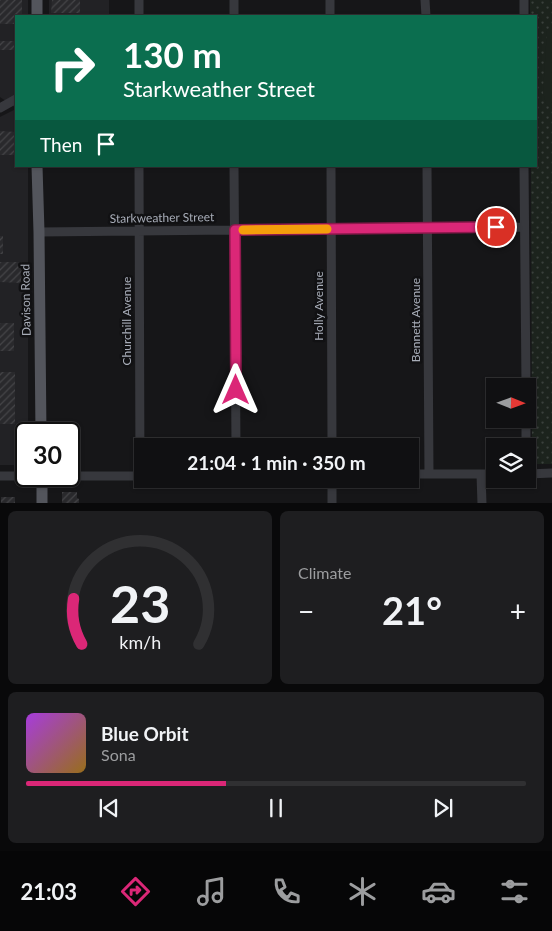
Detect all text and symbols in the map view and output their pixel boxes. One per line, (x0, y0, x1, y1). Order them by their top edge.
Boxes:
text: 130 m (123, 33, 222, 75)
icon: right (40, 35, 105, 100)
text: Starkweather Street (123, 75, 315, 102)
icon: arrive (92, 130, 120, 158)
text: Then (40, 133, 82, 156)
pin (475, 206, 517, 248)
street label: Starkweather Street (110, 209, 215, 226)
icon: arrive (482, 213, 510, 241)
street label: Davison Road (17, 264, 34, 336)
street label: Holly Avenue (311, 271, 326, 341)
street label: Churchill Avenue (119, 277, 134, 365)
street label: Bennett Avenue (408, 278, 423, 362)
position arrow (209, 363, 261, 415)
north arrow (486, 378, 536, 428)
map controls (486, 378, 536, 488)
speed limit sign: 30 (15, 422, 80, 487)
button: layers (486, 438, 536, 488)
text: 21:04 · 1 min · 350 m (187, 451, 366, 474)
text: Climate (298, 563, 351, 582)
text: 23 (110, 572, 170, 634)
text: 21° (382, 587, 442, 633)
text: − (298, 594, 314, 628)
text: + (510, 594, 526, 628)
text: km/h (119, 631, 161, 653)
text: Blue Orbit (101, 722, 189, 745)
text: Sona (101, 745, 136, 764)
icon: previous (95, 794, 123, 822)
icon: pause (262, 794, 290, 822)
icon: next (429, 794, 457, 822)
icon: directions (118, 874, 153, 909)
icon: music (194, 874, 229, 909)
icon: phone (269, 874, 304, 909)
icon: climate (345, 874, 380, 909)
icon: car (421, 874, 456, 909)
icon: filters (497, 874, 532, 909)
text: 21:03 (20, 878, 77, 905)

